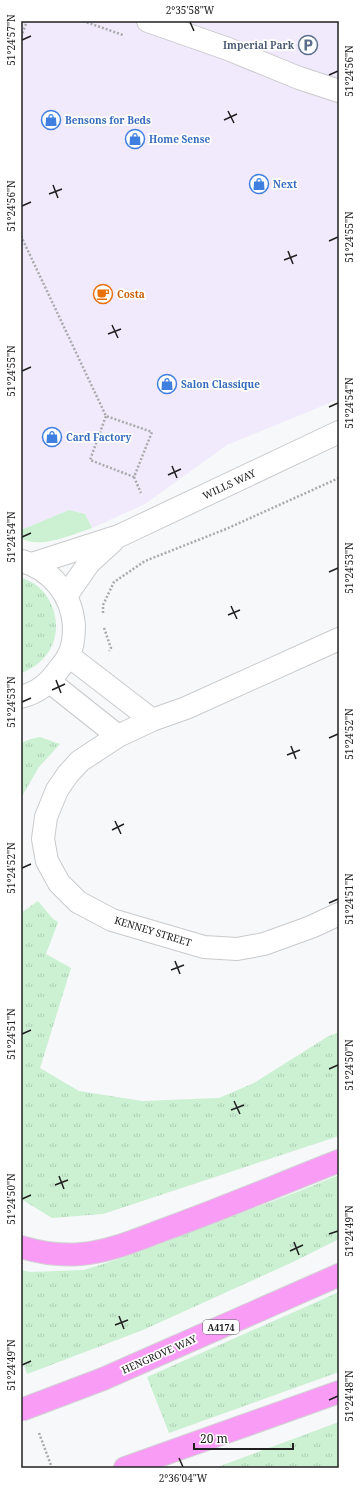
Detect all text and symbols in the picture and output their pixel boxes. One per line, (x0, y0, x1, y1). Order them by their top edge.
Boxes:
text: 2°35'58"W (166, 3, 215, 17)
text: 51°24'57"N (4, 14, 18, 66)
parking icon: Imperial Park (297, 34, 319, 56)
place label: Imperial Park (223, 38, 295, 52)
text: 51°24'56"N (342, 45, 356, 97)
shop icon: Bensons for Beds (40, 109, 62, 131)
place label: Bensons for Beds (65, 113, 151, 127)
shop icon: Home Sense (124, 128, 146, 150)
place label: Home Sense (149, 132, 210, 146)
shop icon: Next (248, 173, 270, 195)
place label: Next (273, 177, 297, 191)
text: 51°24'56"N (4, 180, 18, 232)
text: 51°24'55"N (342, 211, 356, 263)
cafe icon: Costa (92, 283, 114, 305)
place label: Costa (117, 287, 145, 301)
text: 51°24'55"N (4, 345, 18, 397)
shop icon: Salon Classique (156, 373, 178, 395)
place label: Salon Classique (181, 377, 260, 391)
text: 51°24'54"N (342, 377, 356, 429)
shop icon: Card Factory (41, 426, 63, 448)
place label: Card Factory (66, 430, 132, 444)
street label: WILLS WAY (200, 465, 258, 502)
text: 51°24'54"N (4, 511, 18, 563)
text: 51°24'53"N (342, 542, 356, 594)
text: 51°24'53"N (4, 676, 18, 728)
text: 51°24'52"N (342, 708, 356, 760)
text: 51°24'52"N (4, 842, 18, 894)
text: 51°24'51"N (342, 873, 356, 925)
street label: KENNEY STREET (113, 913, 193, 949)
text: 51°24'51"N (4, 1008, 18, 1060)
text: 51°24'50"N (342, 1039, 356, 1091)
text: 51°24'50"N (4, 1173, 18, 1225)
text: 51°24'49"N (342, 1205, 356, 1257)
road number: A4174 (203, 1320, 239, 1334)
street label: HENGROVE WAY (119, 1331, 199, 1377)
text: 51°24'49"N (4, 1339, 18, 1391)
text: 51°24'48"N (342, 1370, 356, 1422)
scale bar (194, 1425, 293, 1451)
text: 20 m (200, 1430, 228, 1447)
text: 2°36'04"W (159, 1471, 208, 1485)

